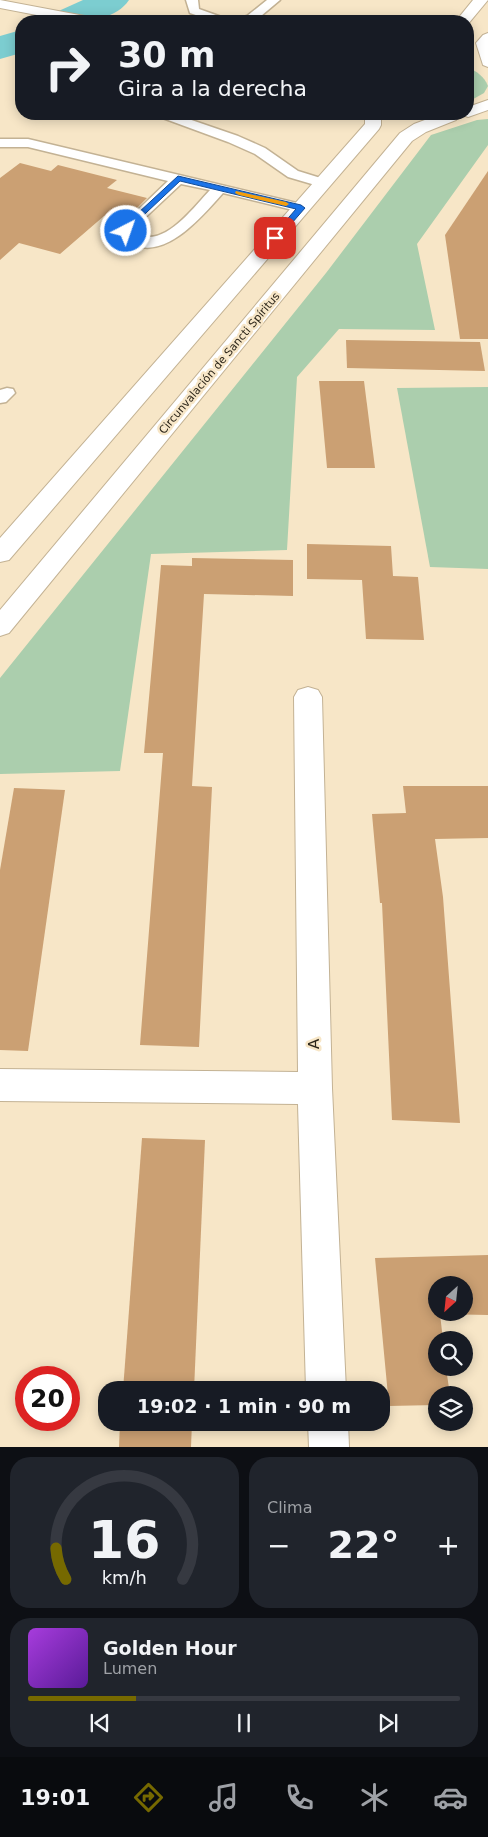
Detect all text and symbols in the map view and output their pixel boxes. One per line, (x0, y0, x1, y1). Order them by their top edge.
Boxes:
icon: right (35, 35, 100, 100)
text: 30 m (118, 35, 215, 75)
text: Gira a la derecha (118, 76, 307, 101)
position arrow (99, 204, 151, 256)
pin (254, 217, 296, 259)
icon: arrive (261, 224, 289, 252)
street label: Circunvalación de Sancti Spíritus (156, 290, 283, 437)
street label: A (305, 1038, 323, 1049)
north arrow (428, 1276, 472, 1321)
map controls (428, 1276, 473, 1431)
button: search (428, 1331, 473, 1376)
speed limit sign: 20 (15, 1366, 80, 1431)
button: layers (428, 1386, 473, 1431)
text: 19:02 · 1 min · 90 m (137, 1395, 351, 1417)
text: Clima (267, 1498, 312, 1517)
text: 16 (88, 1510, 161, 1570)
text: 22° (328, 1523, 399, 1567)
text: − (267, 1529, 290, 1562)
text: + (437, 1529, 460, 1562)
text: km/h (102, 1567, 147, 1588)
text: Golden Hour (103, 1637, 237, 1659)
text: Lumen (103, 1659, 157, 1678)
icon: previous (86, 1709, 114, 1737)
icon: pause (230, 1709, 258, 1737)
icon: next (374, 1709, 402, 1737)
icon: directions (131, 1780, 166, 1815)
icon: music (206, 1780, 241, 1815)
icon: phone (282, 1780, 317, 1815)
icon: climate (357, 1780, 392, 1815)
icon: car (433, 1780, 468, 1815)
text: 19:01 (20, 1785, 90, 1810)

